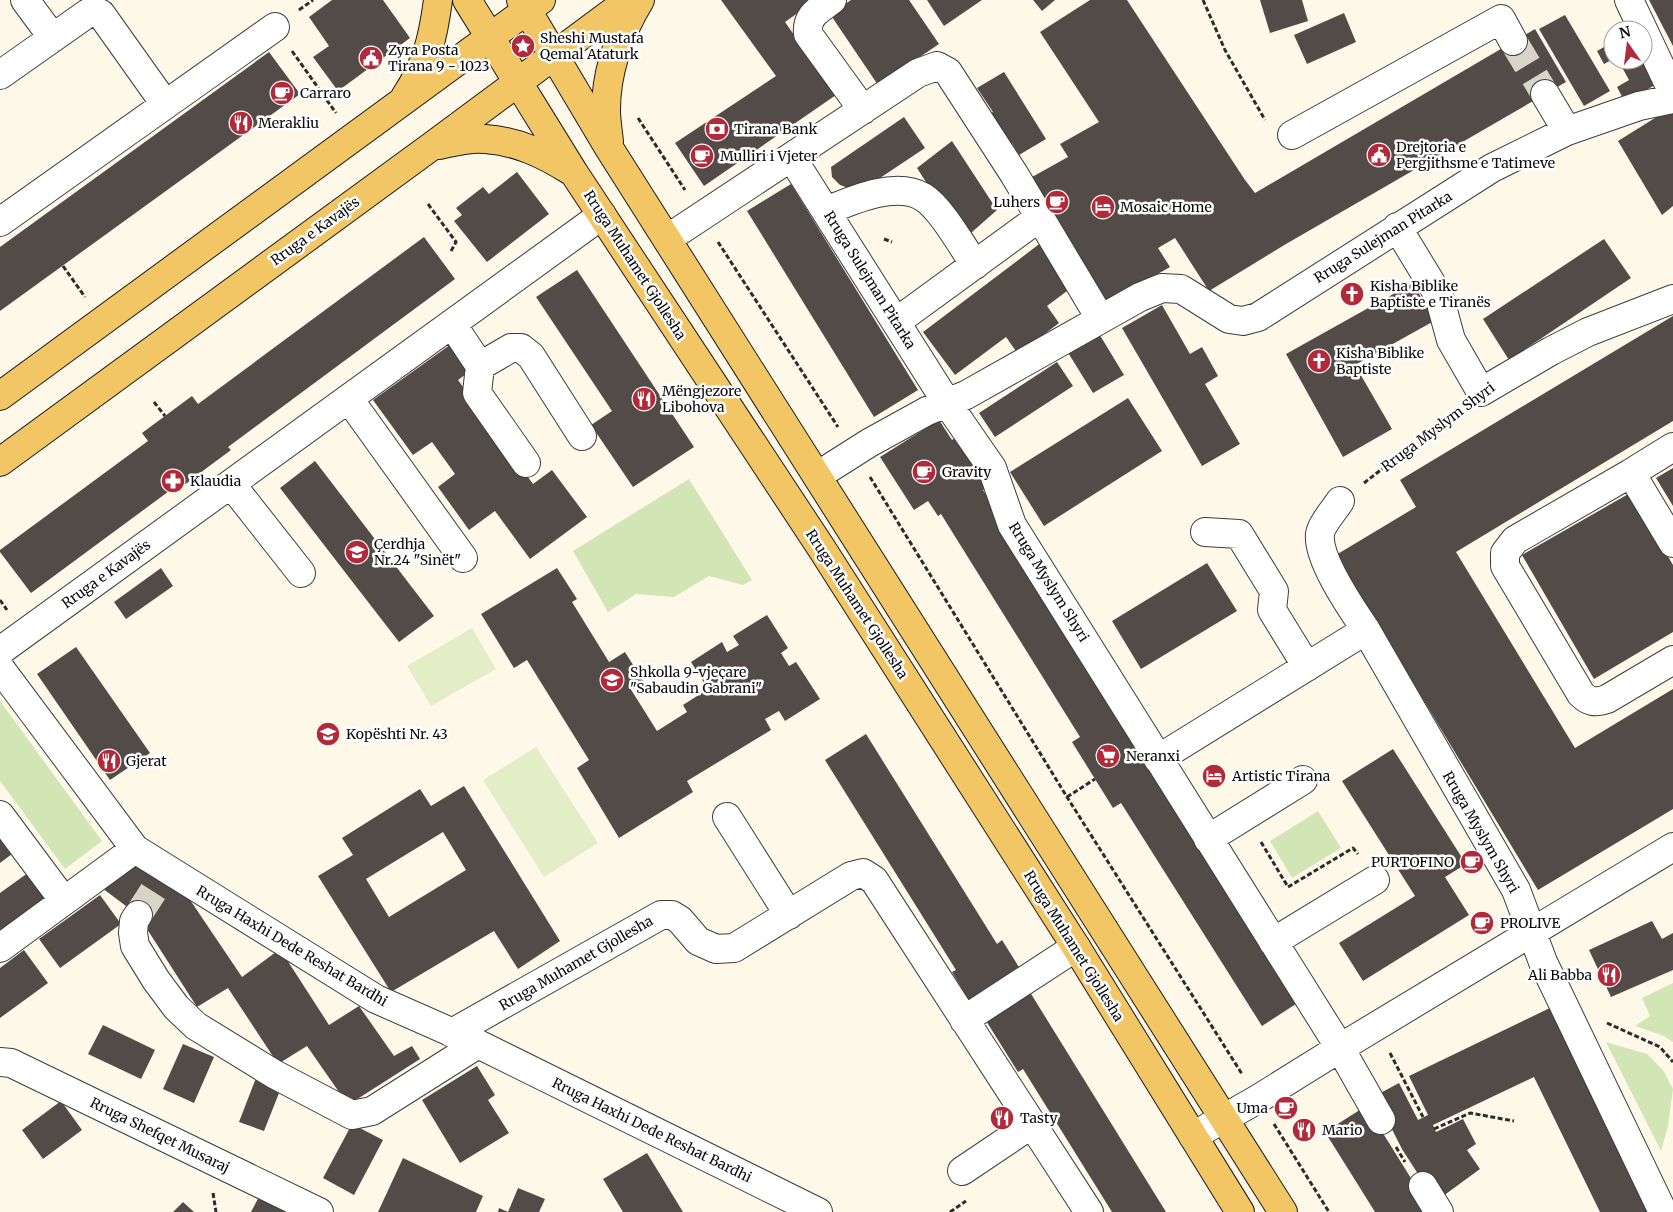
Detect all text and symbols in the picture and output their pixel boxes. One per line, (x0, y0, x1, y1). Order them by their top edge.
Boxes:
north arrow (1603, 20, 1653, 70)
text: N (1617, 22, 1632, 42)
place label: Sheshi Mustafa Qemal Ataturk (540, 29, 644, 63)
place icon: Sheshi Mustafa Qemal Ataturk (510, 33, 536, 59)
place label: Zyra Posta Tirana 9 - 1023 (388, 41, 489, 75)
public building icon: Zyra Posta Tirana 9 - 1023 (358, 45, 384, 71)
cafe icon: Carraro (269, 80, 295, 106)
place label: Carraro (300, 84, 351, 102)
restaurant icon: Merakliu (228, 110, 254, 136)
place label: Merakliu (258, 114, 319, 132)
bank icon: Tirana Bank (704, 116, 730, 142)
place label: Tirana Bank (734, 120, 818, 138)
place label: Drejtoria e Pergjithsme e Tatimeve (1396, 138, 1555, 172)
public building icon: Drejtoria e Pergjithsme e Tatimeve (1366, 142, 1392, 168)
cafe icon: Mulliri i Vjeter (689, 143, 715, 169)
place label: Mulliri i Vjeter (720, 147, 817, 165)
street label: Rruga Muhamet Gjollesha (580, 187, 690, 344)
street label: Rruga Sulejman Pitarka (1311, 187, 1456, 287)
cafe icon: Luhers (1044, 189, 1070, 215)
street label: Rruga e Kavajës (267, 193, 363, 269)
place label: Luhers (993, 193, 1040, 211)
hotel icon: Mosaic Home (1090, 194, 1116, 220)
place label: Mosaic Home (1120, 198, 1212, 216)
street label: Rruga Sulejman Pitarka (820, 208, 920, 353)
place label: Kisha Biblike Baptiste e Tiranës (1370, 277, 1491, 311)
church icon: Kisha Biblike Baptiste e Tiranës (1339, 281, 1365, 307)
place label: Kisha Biblike Baptiste (1336, 344, 1424, 378)
church icon: Kisha Biblike Baptiste (1306, 348, 1332, 374)
street label: Rruga Myslym Shyri (1378, 378, 1499, 476)
place label: Mëngjezore Libohova (662, 382, 741, 416)
restaurant icon: Mëngjezore Libohova (631, 386, 657, 412)
cafe icon: Gravity (911, 459, 937, 485)
place label: Gravity (942, 463, 992, 481)
pharmacy icon: Klaudia (160, 468, 186, 494)
place label: Klaudia (190, 472, 242, 490)
street label: Rruga Myslym Shyri (1005, 519, 1093, 645)
street label: Rruga Muhamet Gjollesha (802, 526, 912, 683)
place label: Çerdhja Nr.24 "Sinët" (374, 535, 461, 569)
street label: Rruga e Kavajës (58, 536, 154, 612)
school or university icon: Çerdhja Nr.24 "Sinët" (344, 539, 370, 565)
place label: Shkolla 9-vjeçare "Sabaudin Gabrani" (630, 663, 762, 697)
school or university icon: Shkolla 9-vjeçare "Sabaudin Gabrani" (599, 667, 625, 693)
school or university icon: Kopështi Nr. 43 (315, 721, 341, 747)
place label: Kopështi Nr. 43 (346, 725, 448, 743)
supermarket icon: Neranxi (1095, 743, 1121, 769)
place label: Neranxi (1126, 747, 1180, 765)
restaurant icon: Gjerat (96, 748, 122, 774)
place label: Gjerat (126, 752, 167, 770)
hotel icon: Artistic Tirana (1201, 763, 1227, 789)
place label: Artistic Tirana (1231, 767, 1331, 785)
street label: Rruga Myslym Shyri (1439, 768, 1523, 896)
cafe icon: PURTOFINO (1459, 849, 1485, 875)
place label: PURTOFINO (1371, 853, 1454, 871)
street label: Rruga Muhamet Gjollesha (1020, 867, 1128, 1025)
street label: Rruga Haxhi Dede Reshat Bardhi (193, 882, 391, 1011)
cafe icon: PROLIVE (1469, 910, 1495, 936)
street label: Rruga Muhamet Gjollesha (496, 911, 657, 1014)
place label: PROLIVE (1500, 914, 1561, 932)
restaurant icon: Ali Babba (1596, 962, 1622, 988)
place label: Ali Babba (1527, 966, 1592, 984)
street label: Rruga Haxhi Dede Reshat Bardhi (549, 1074, 755, 1187)
street label: Rruga Shefqet Musaraj (87, 1093, 233, 1177)
cafe icon: Uma (1273, 1095, 1299, 1121)
place label: Uma (1237, 1099, 1268, 1117)
restaurant icon: Tasty (989, 1105, 1015, 1131)
place label: Tasty (1020, 1109, 1058, 1127)
restaurant icon: Mario (1291, 1117, 1317, 1143)
place label: Mario (1322, 1121, 1362, 1139)

